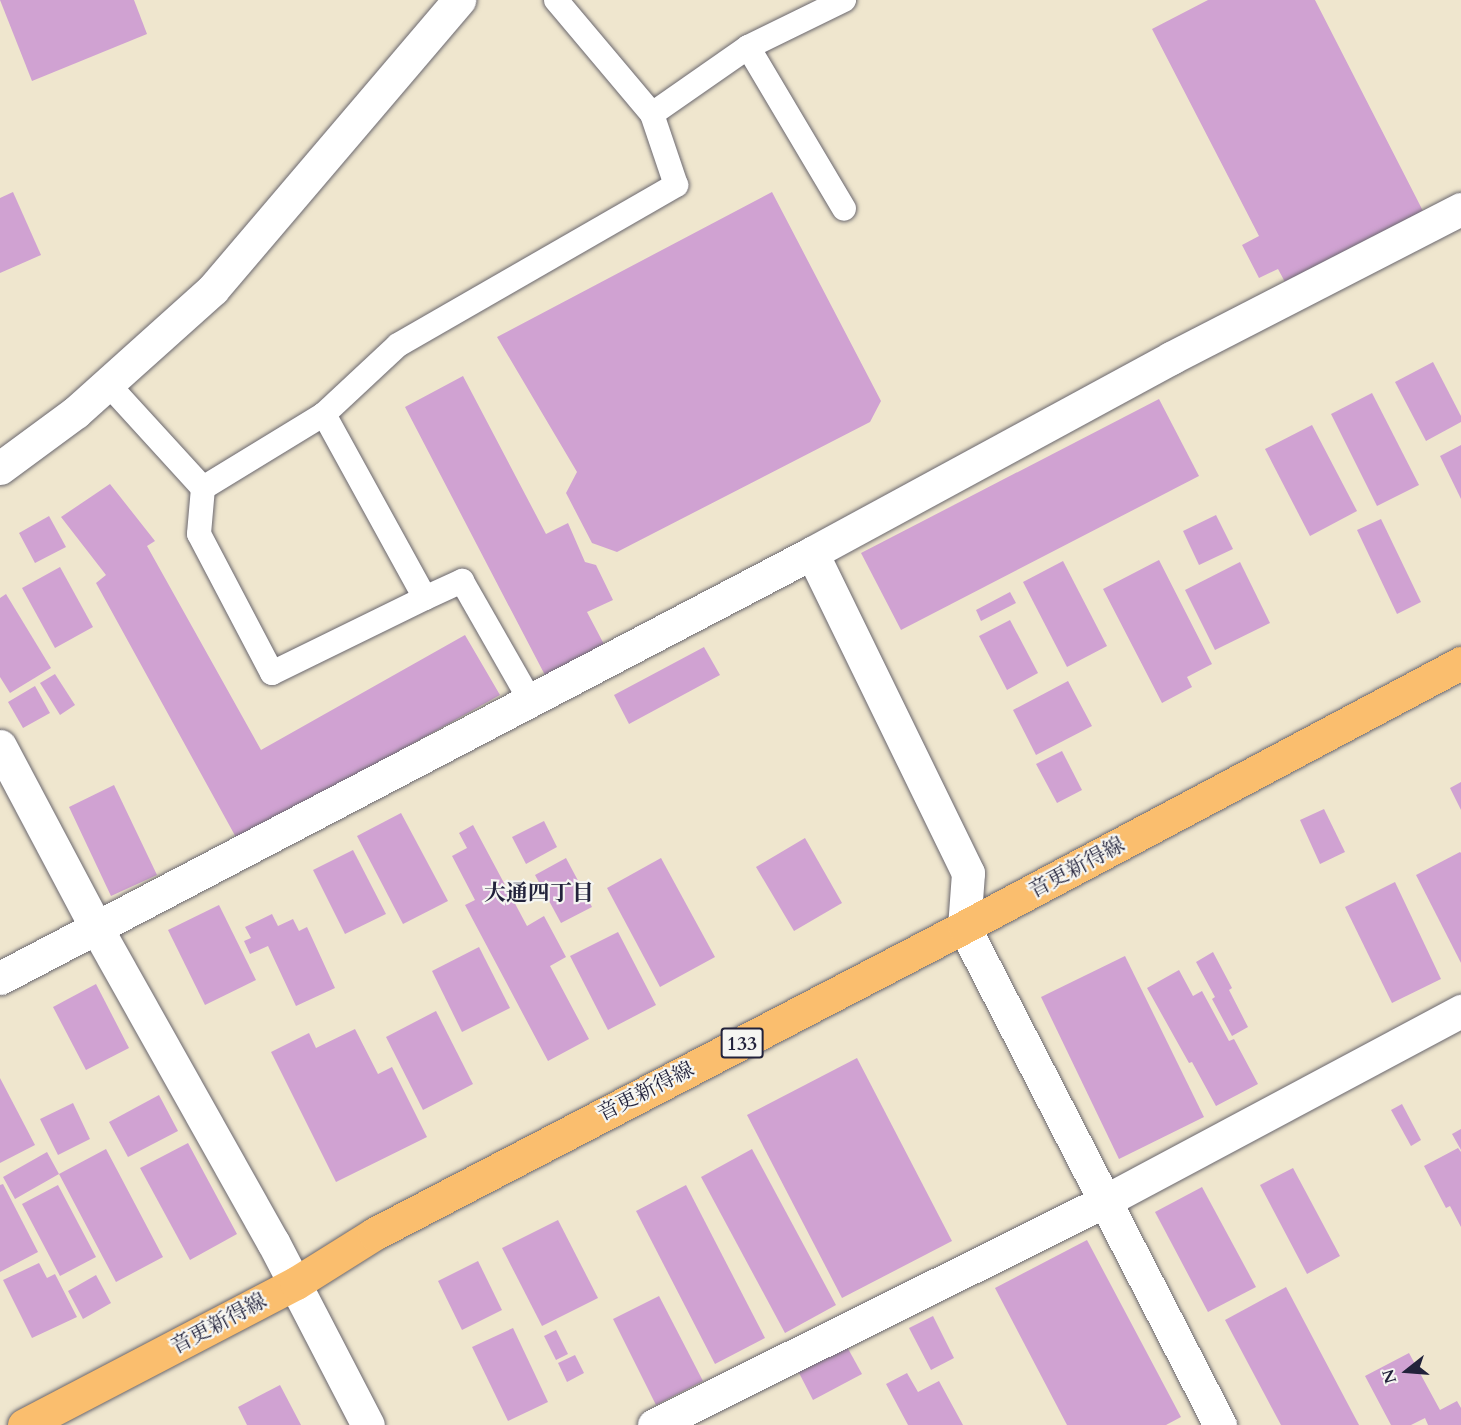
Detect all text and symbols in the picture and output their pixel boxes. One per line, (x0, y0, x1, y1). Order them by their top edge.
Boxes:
street label: 音更新得線 (1025, 832, 1129, 904)
district label: 大通四丁目 (484, 881, 594, 907)
road number: 133 (720, 1026, 764, 1060)
street label: 音更新得線 (594, 1057, 698, 1127)
street label: 音更新得線 (167, 1288, 271, 1360)
north arrow (1377, 1341, 1437, 1401)
text: N (1377, 1366, 1402, 1386)

